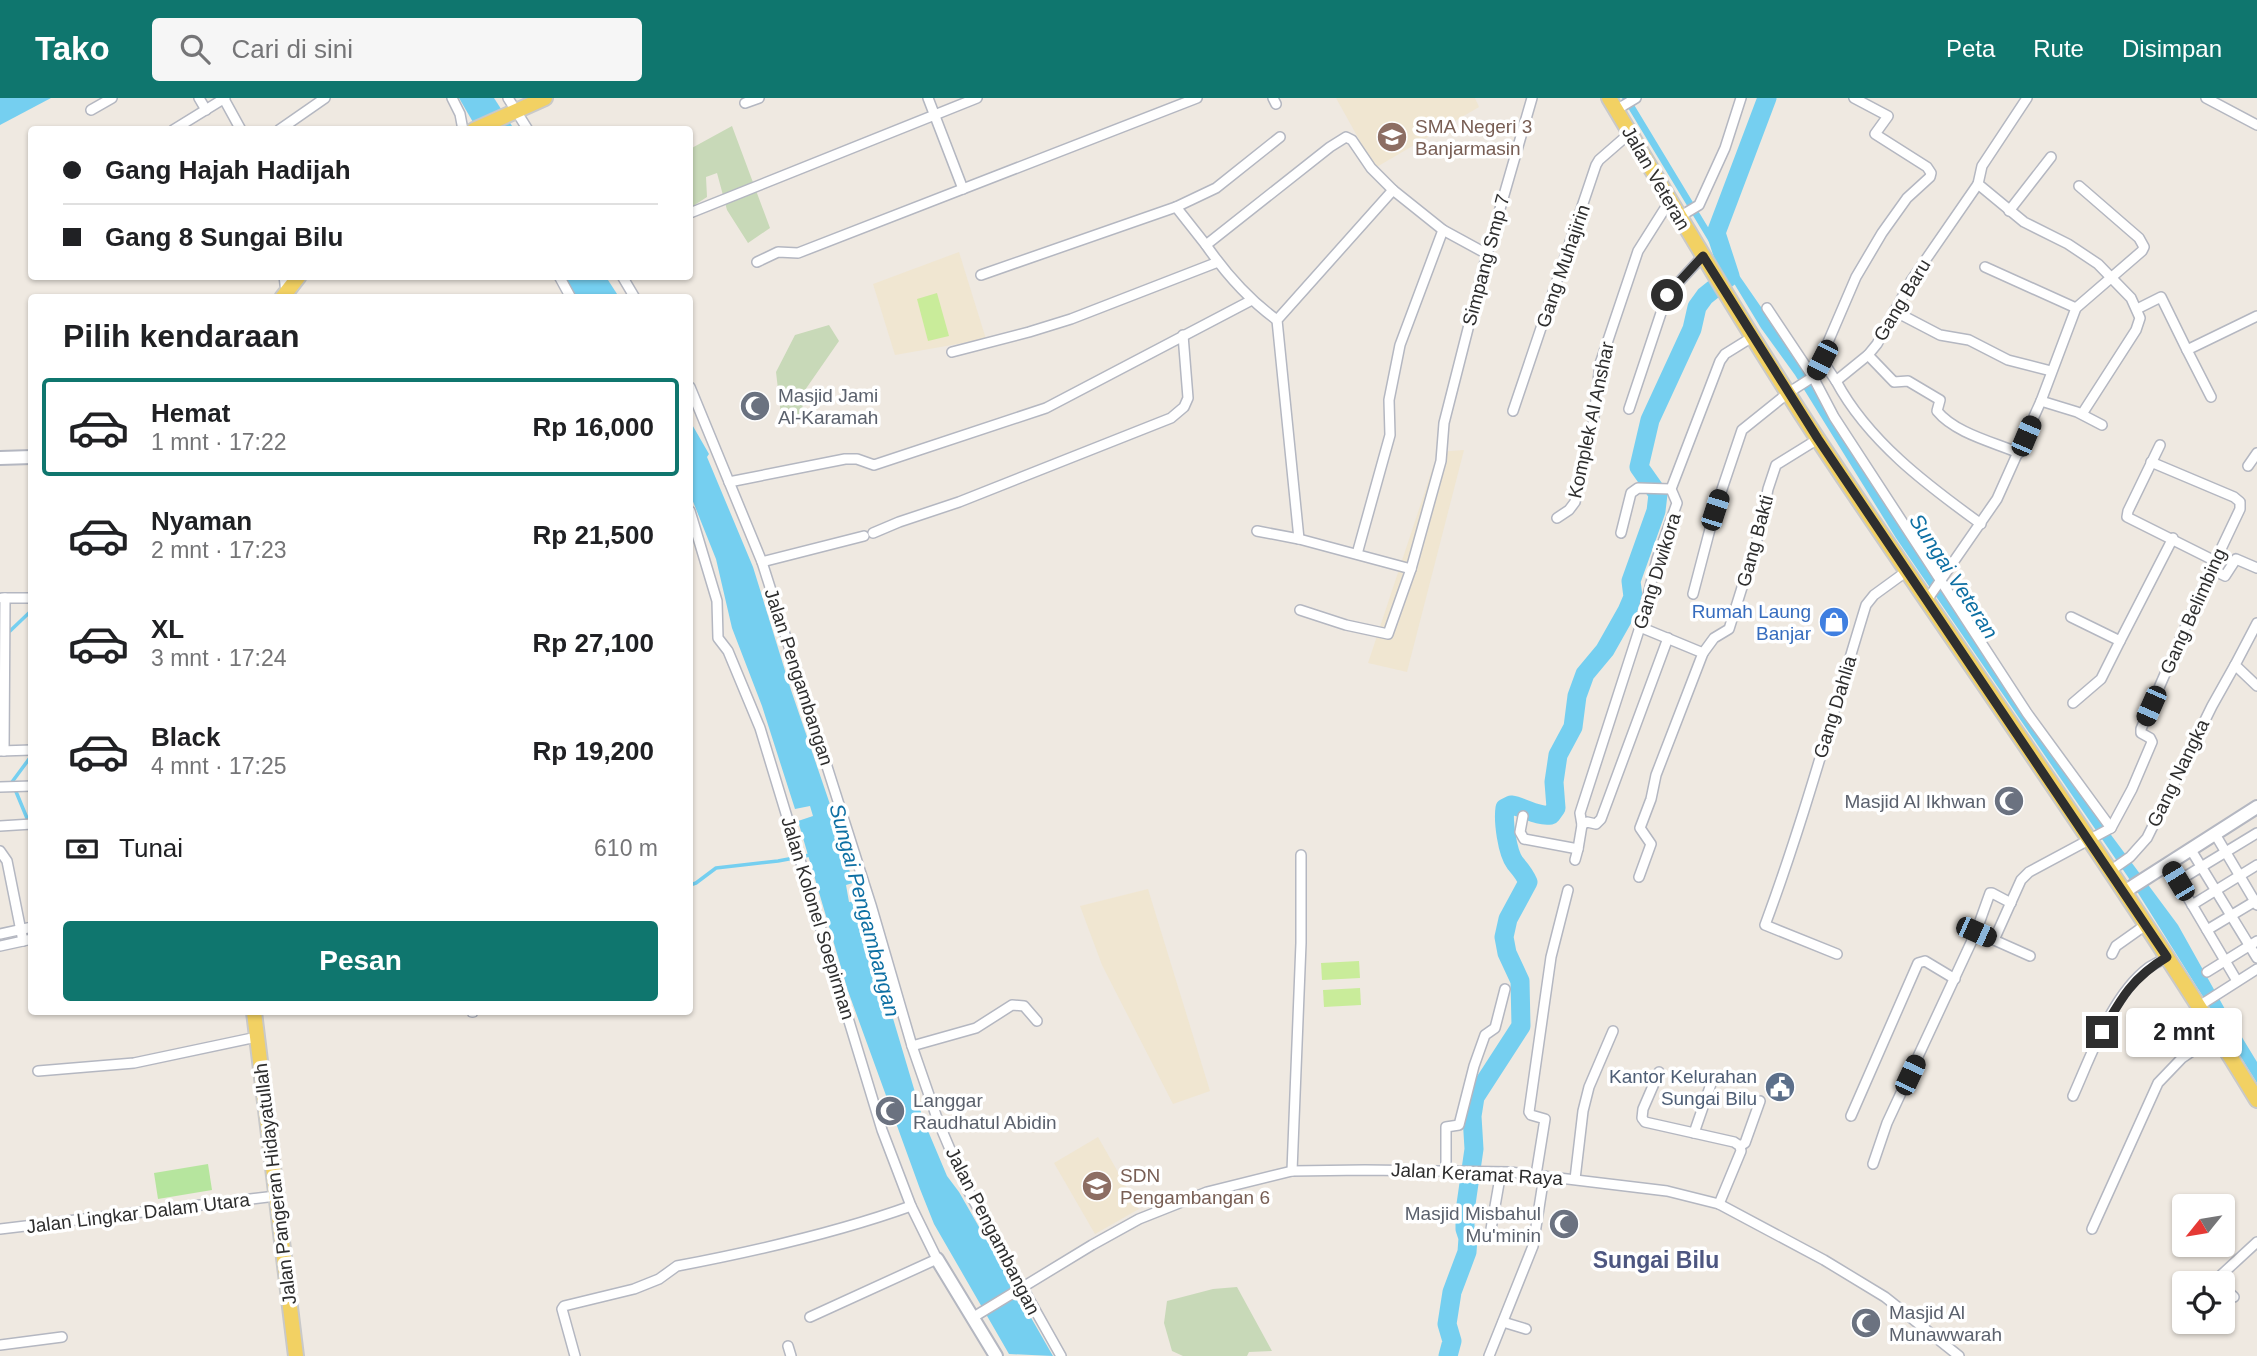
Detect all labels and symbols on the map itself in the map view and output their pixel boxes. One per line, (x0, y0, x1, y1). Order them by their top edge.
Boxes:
place label: SMA Negeri 3 Banjarmasin (1415, 116, 1532, 159)
school or university icon: SMA Negeri 3 Banjarmasin (1375, 120, 1409, 154)
street label: Jalan Veteran (1618, 122, 1694, 234)
street label: Simpang Smp 7 (1458, 192, 1514, 328)
street label: Gang Muhajirin (1532, 202, 1594, 330)
street label: Gang Baru (1869, 255, 1935, 345)
route start (1651, 279, 1683, 311)
car (1804, 337, 1841, 383)
street label: Komplek Al Anshar (1564, 339, 1618, 500)
place label: Masjid Jami Al-Karamah (778, 385, 878, 428)
mosque icon: Masjid Jami Al-Karamah (738, 389, 772, 423)
car (2009, 413, 2044, 459)
car (1699, 487, 1732, 533)
street label: Gang Bakti (1733, 493, 1777, 589)
water label: Sungai Veteran (1905, 509, 2003, 643)
street label: Gang Dwikora (1629, 510, 1685, 632)
street label: Gang Belimbing (2156, 545, 2230, 677)
street label: Jalan Pengambangan (760, 586, 838, 768)
place label: Rumah Laung Banjar (1692, 601, 1812, 644)
shop icon: Rumah Laung Banjar (1817, 605, 1851, 639)
street label: Gang Dahlia (1810, 653, 1861, 761)
car (2133, 683, 2170, 729)
street label: Gang Nangka (2143, 715, 2213, 830)
mosque icon: Masjid Al Ikhwan (1992, 784, 2026, 818)
place label: Masjid Al Ikhwan (1844, 791, 1986, 812)
water label: Sungai Pengambangan (825, 801, 905, 1019)
street label: Jalan Kolonel Soepirman (777, 814, 859, 1022)
car (2159, 858, 2198, 904)
car (1953, 914, 2000, 950)
callout: 2 mnt (2126, 1007, 2242, 1056)
route end (2086, 1016, 2118, 1048)
car (1892, 1052, 1929, 1098)
street label: Jalan Pangeran Hidayatullah (250, 1062, 300, 1306)
place label: Kantor Kelurahan Sungai Bilu (1609, 1066, 1757, 1109)
public building icon: Kantor Kelurahan Sungai Bilu (1763, 1070, 1797, 1104)
place label: Langgar Raudhatul Abidin (913, 1090, 1057, 1133)
mosque icon: Langgar Raudhatul Abidin (873, 1094, 907, 1128)
street label: Jalan Pengambangan (942, 1144, 1044, 1318)
street label: Jalan Keramat Raya (1390, 1159, 1564, 1189)
place label: SDN Pengambangan 6 (1120, 1165, 1270, 1208)
school or university icon: SDN Pengambangan 6 (1080, 1169, 1114, 1203)
street label: Jalan Lingkar Dalam Utara (25, 1189, 251, 1237)
north arrow (2172, 1194, 2235, 1256)
place label: Masjid Misbahul Mu'minin (1405, 1203, 1541, 1246)
mosque icon: Masjid Misbahul Mu'minin (1547, 1207, 1581, 1241)
district label: Sungai Bilu (1593, 1247, 1719, 1273)
place label: Masjid Al Munawwarah (1889, 1302, 2002, 1345)
mosque icon: Masjid Al Munawwarah (1849, 1306, 1883, 1340)

